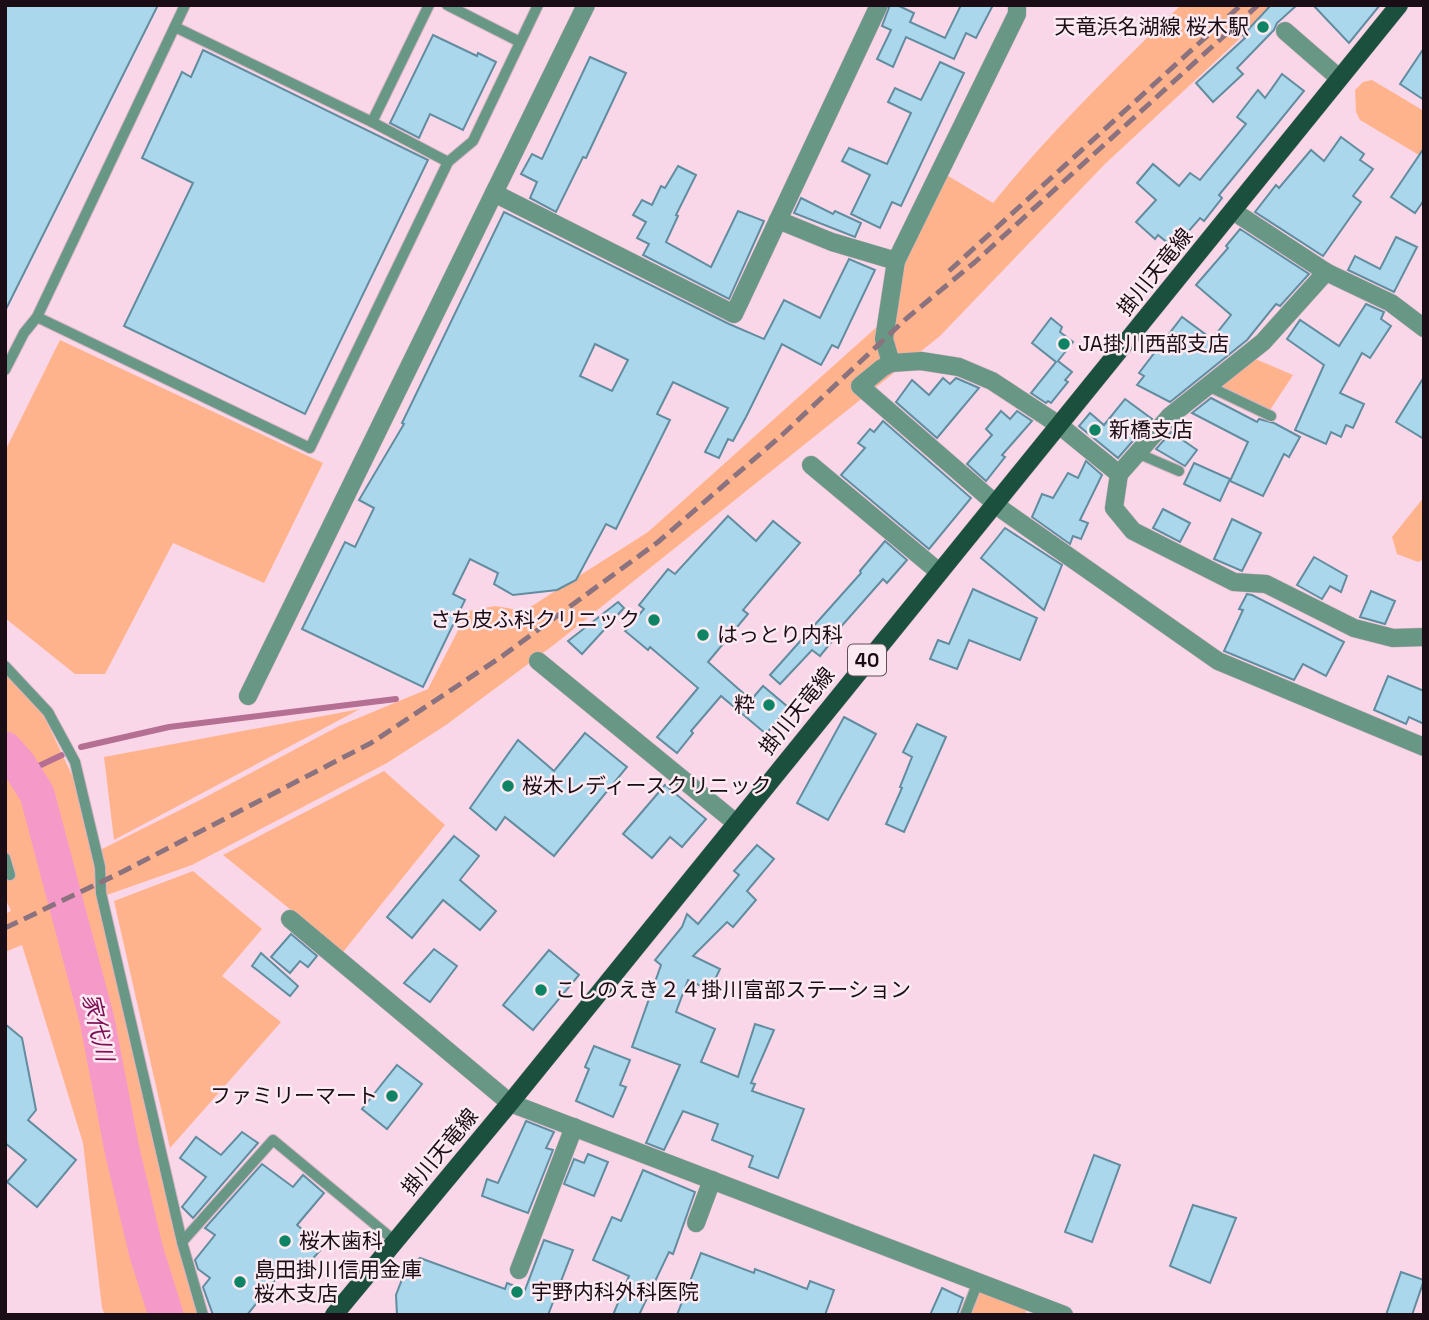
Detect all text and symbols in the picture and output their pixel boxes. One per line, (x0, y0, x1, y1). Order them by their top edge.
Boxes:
place label: 天竜浜名湖線 桜木駅 (1055, 13, 1249, 40)
marker: 天竜浜名湖線 桜木駅 (1255, 19, 1271, 35)
street label: 掛川天竜線 (1111, 222, 1198, 321)
place label: JA掛川西部支店 (1078, 330, 1229, 357)
marker: JA掛川西部支店 (1056, 336, 1072, 352)
place label: 新橋支店 (1109, 416, 1193, 443)
marker: 新橋支店 (1087, 422, 1103, 438)
place label: さち皮ふ科クリニック (430, 606, 640, 633)
marker: さち皮ふ科クリニック (646, 612, 662, 628)
place label: はっとり内科 (717, 621, 843, 648)
marker: はっとり内科 (695, 627, 711, 643)
road number: 40 (848, 645, 886, 676)
street label: 掛川天竜線 (753, 661, 840, 760)
place label: 粋 (734, 691, 755, 718)
marker: 粋 (761, 697, 777, 713)
place label: 桜木レディースクリニック (522, 772, 771, 799)
marker: 桜木レディースクリニック (500, 778, 516, 794)
place label: こしのえき２４掛川富部ステーション (555, 976, 911, 1003)
marker: こしのえき２４掛川富部ステーション (533, 982, 549, 998)
water label: 家代川 (76, 990, 121, 1067)
place label: ファミリーマート (210, 1082, 378, 1109)
marker: ファミリーマート (384, 1088, 400, 1104)
street label: 掛川天竜線 (396, 1103, 484, 1201)
place label: 桜木歯科 (299, 1227, 383, 1254)
marker: 桜木歯科 (277, 1233, 293, 1249)
place label: 島田掛川信用金庫 桜木支店 (254, 1256, 422, 1307)
marker: 島田掛川信用金庫 桜木支店 (232, 1274, 248, 1290)
place label: 宇野内科外科医院 (531, 1278, 699, 1305)
marker: 宇野内科外科医院 (509, 1284, 525, 1300)

